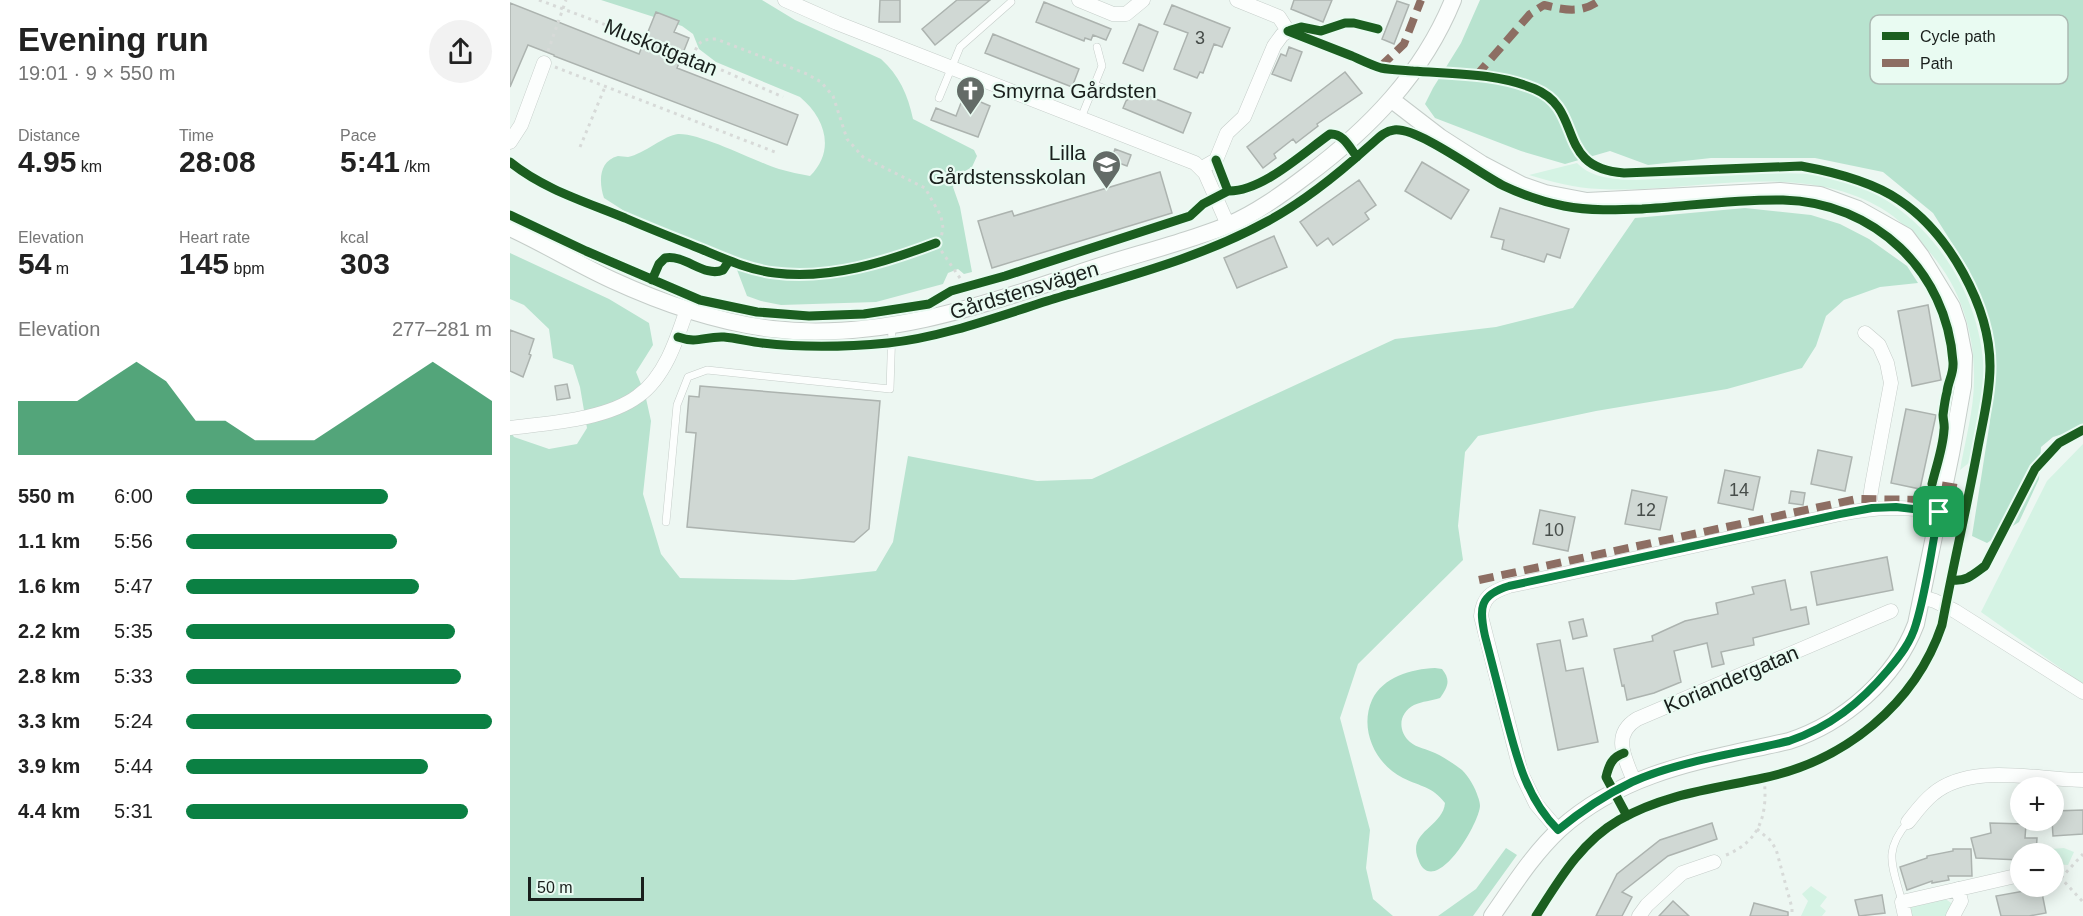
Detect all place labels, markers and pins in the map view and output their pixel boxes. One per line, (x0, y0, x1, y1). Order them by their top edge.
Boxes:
church icon: Smyrna Gårdsten (955, 74, 987, 116)
place label: Smyrna Gårdsten (992, 79, 1157, 102)
place label: Lilla Gårdstensskolan (928, 141, 1086, 188)
school or university icon: Lilla Gårdstensskolan (1091, 148, 1123, 190)
pin (1913, 486, 1964, 537)

